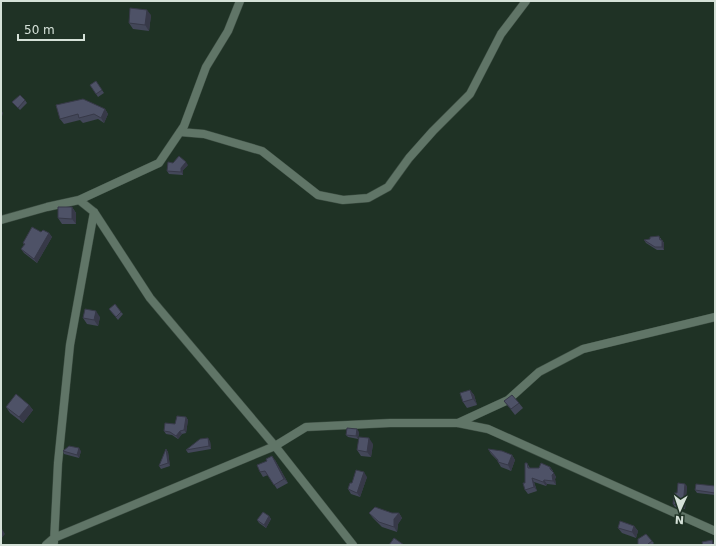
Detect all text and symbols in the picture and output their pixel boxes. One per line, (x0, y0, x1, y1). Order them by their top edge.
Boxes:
scale bar (18, 16, 84, 42)
text: 50 m (24, 23, 55, 37)
north arrow (660, 490, 700, 530)
text: N (675, 513, 684, 526)

